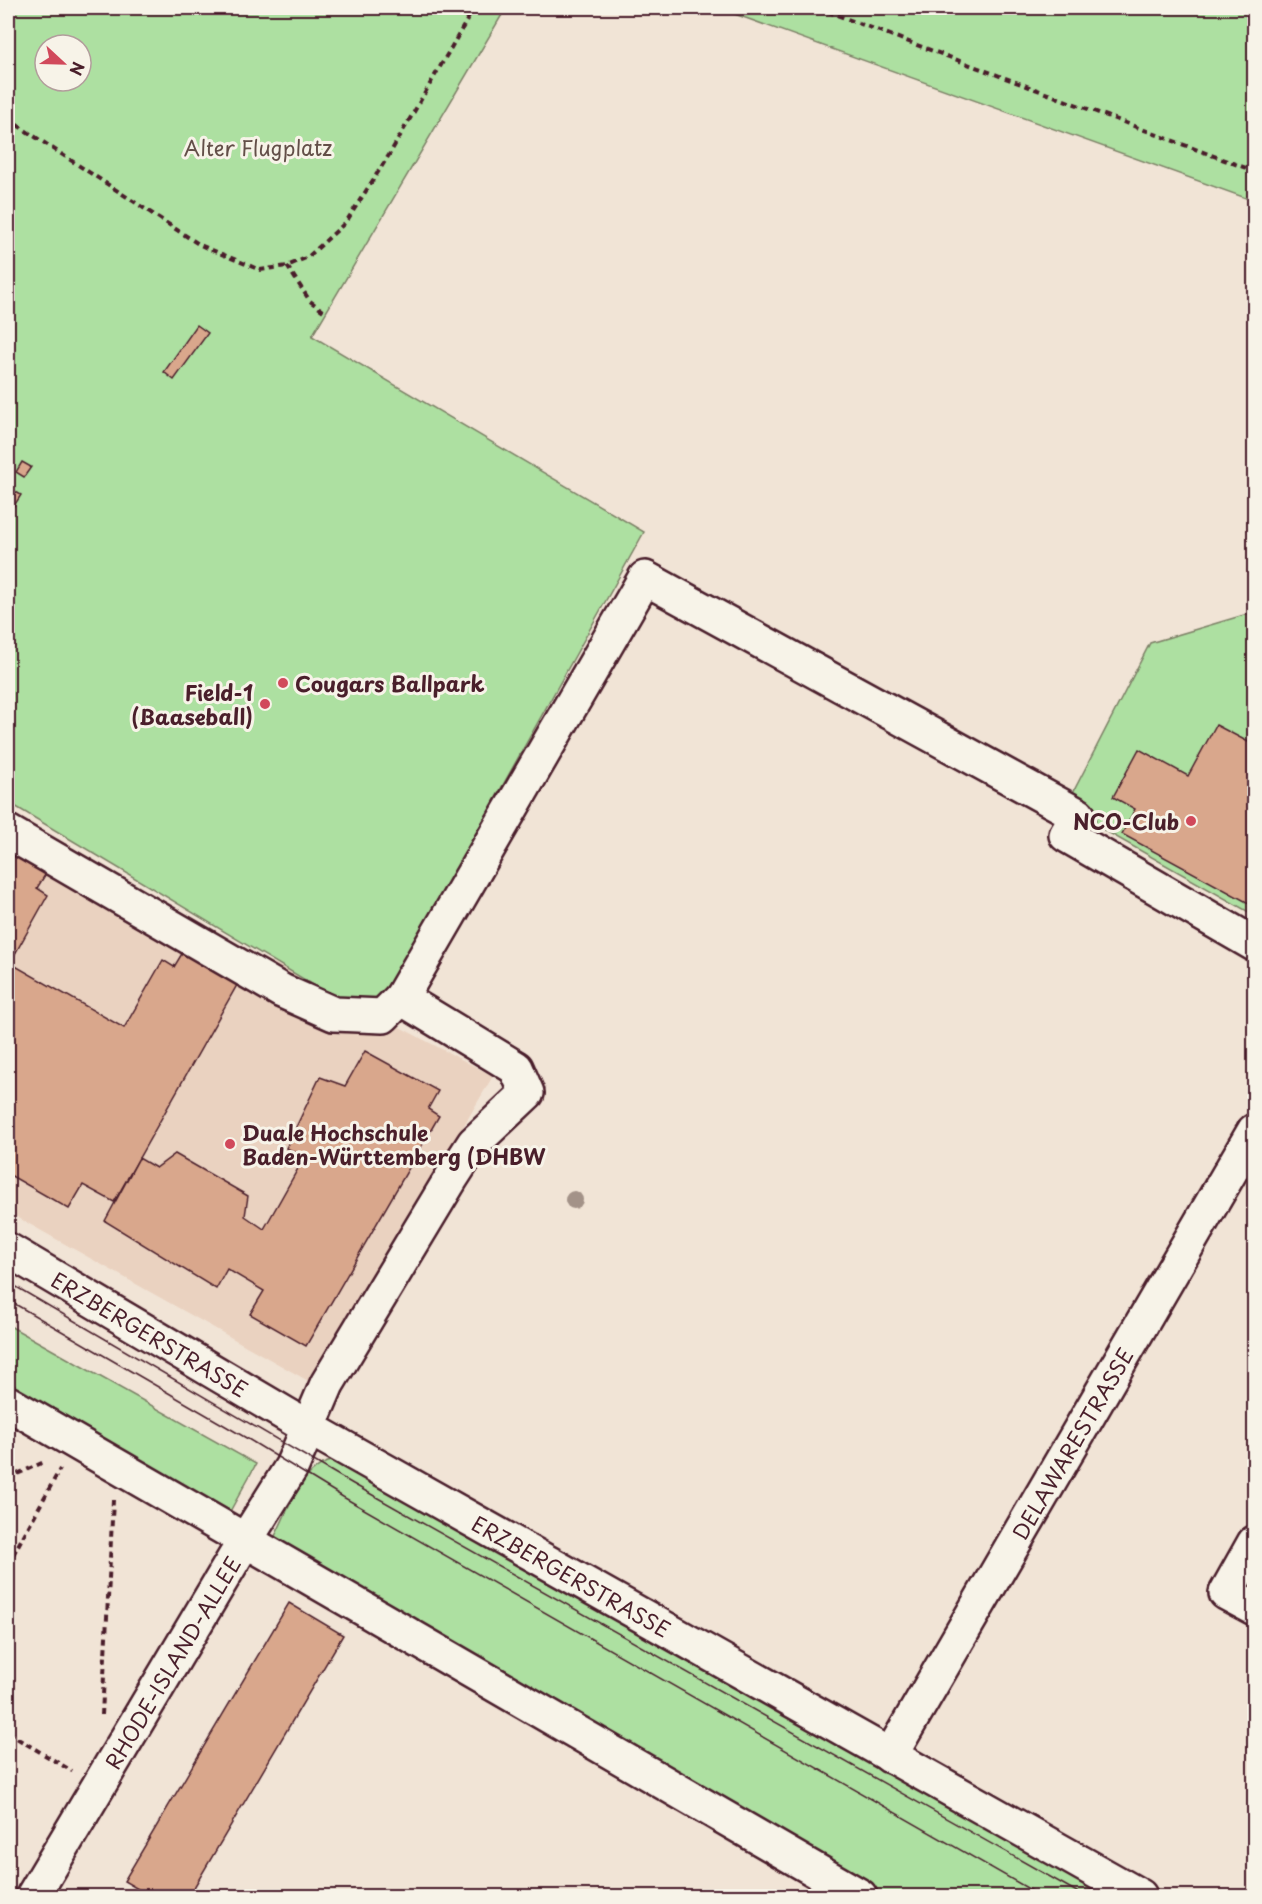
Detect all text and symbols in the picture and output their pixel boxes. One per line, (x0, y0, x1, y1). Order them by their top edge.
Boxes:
north arrow (33, 33, 93, 93)
text: N (64, 59, 91, 79)
park label: Alter Flugplatz (184, 131, 332, 163)
place label: Cougars Ballpark (295, 667, 485, 699)
place label: Field-1 (Baaseball) (131, 676, 253, 732)
marker: Cougars Ballpark (276, 676, 290, 690)
marker: Field-1 (Baaseball) (258, 697, 272, 711)
place label: NCO-Club (1073, 805, 1179, 837)
marker: NCO-Club (1184, 814, 1198, 828)
place label: Duale Hochschule Baden-Württemberg (DHBW (242, 1116, 546, 1172)
marker: Duale Hochschule Baden-Württemberg (DHBW (223, 1137, 237, 1151)
street label: ERZBERGERSTRASSE (46, 1263, 254, 1405)
street label: DELAWARESTRASSE (1004, 1341, 1141, 1545)
street label: ERZBERGERSTRASSE (466, 1507, 677, 1645)
street label: RHODE-ISLAND-ALLEE (96, 1550, 248, 1775)

